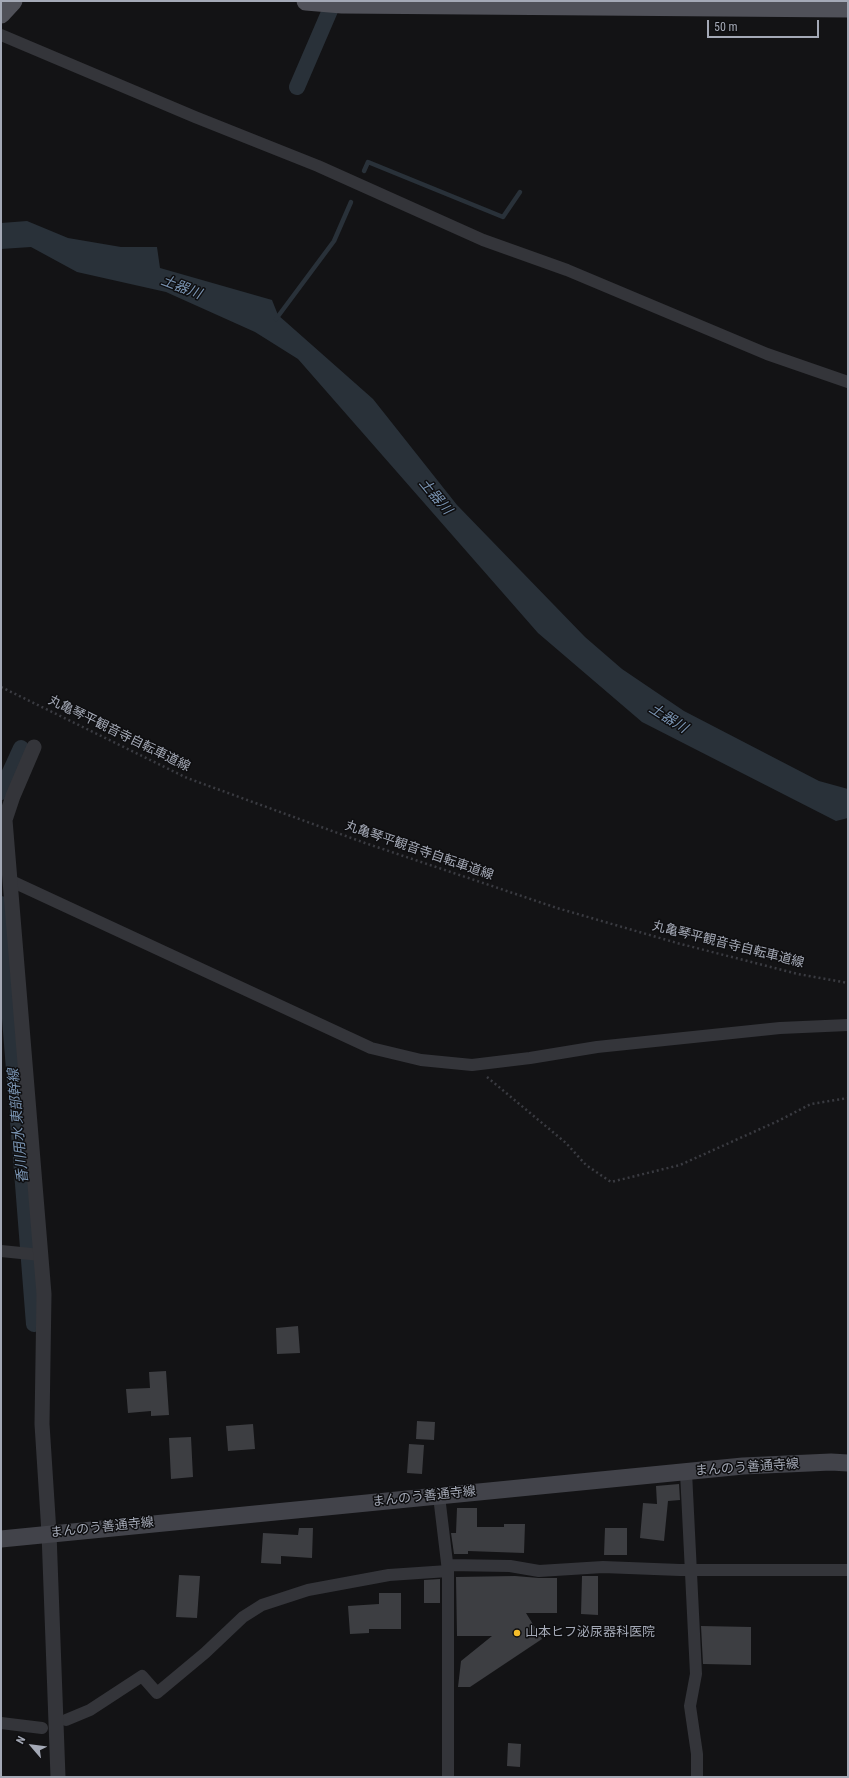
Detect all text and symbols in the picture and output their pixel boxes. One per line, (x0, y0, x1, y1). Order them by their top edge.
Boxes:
scale bar (709, 12, 821, 38)
text: 50 m (714, 20, 738, 34)
water label: 土器川 (158, 273, 204, 303)
water label: 土器川 (415, 476, 455, 518)
street label: 丸亀琴平観音寺自転車道線 (45, 693, 193, 775)
water label: 土器川 (646, 701, 690, 737)
street label: 丸亀琴平観音寺自転車道線 (343, 818, 495, 884)
street label: 丸亀琴平観音寺自転車道線 (650, 919, 806, 971)
water label: 香川用水 東部幹線 (6, 1068, 32, 1184)
street label: まんのう善通寺線 (695, 1457, 799, 1479)
street label: まんのう善通寺線 (371, 1484, 477, 1510)
street label: まんのう善通寺線 (49, 1515, 155, 1541)
place label: 山本ヒフ泌尿器科医院 (525, 1625, 655, 1641)
marker: 山本ヒフ泌尿器科医院 (512, 1628, 522, 1638)
north arrow (12, 1726, 52, 1766)
text: N (14, 1734, 28, 1746)

